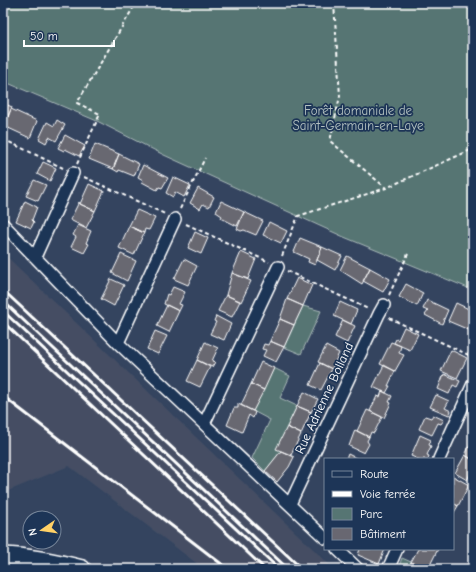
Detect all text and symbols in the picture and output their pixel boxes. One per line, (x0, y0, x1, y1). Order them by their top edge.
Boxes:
scale bar (24, 22, 114, 48)
text: 50 m (30, 29, 58, 43)
park label: Forêt domaniale de Saint-Germain-en-Laye (293, 103, 424, 133)
street label: Rue Adrienne Bolland (292, 340, 356, 456)
legend (324, 458, 454, 550)
text: Route (360, 467, 389, 481)
text: Voie ferrée (360, 487, 415, 501)
text: Parc (360, 507, 383, 521)
north arrow (22, 510, 62, 550)
text: N (26, 527, 40, 537)
text: Bâtiment (360, 527, 406, 541)

